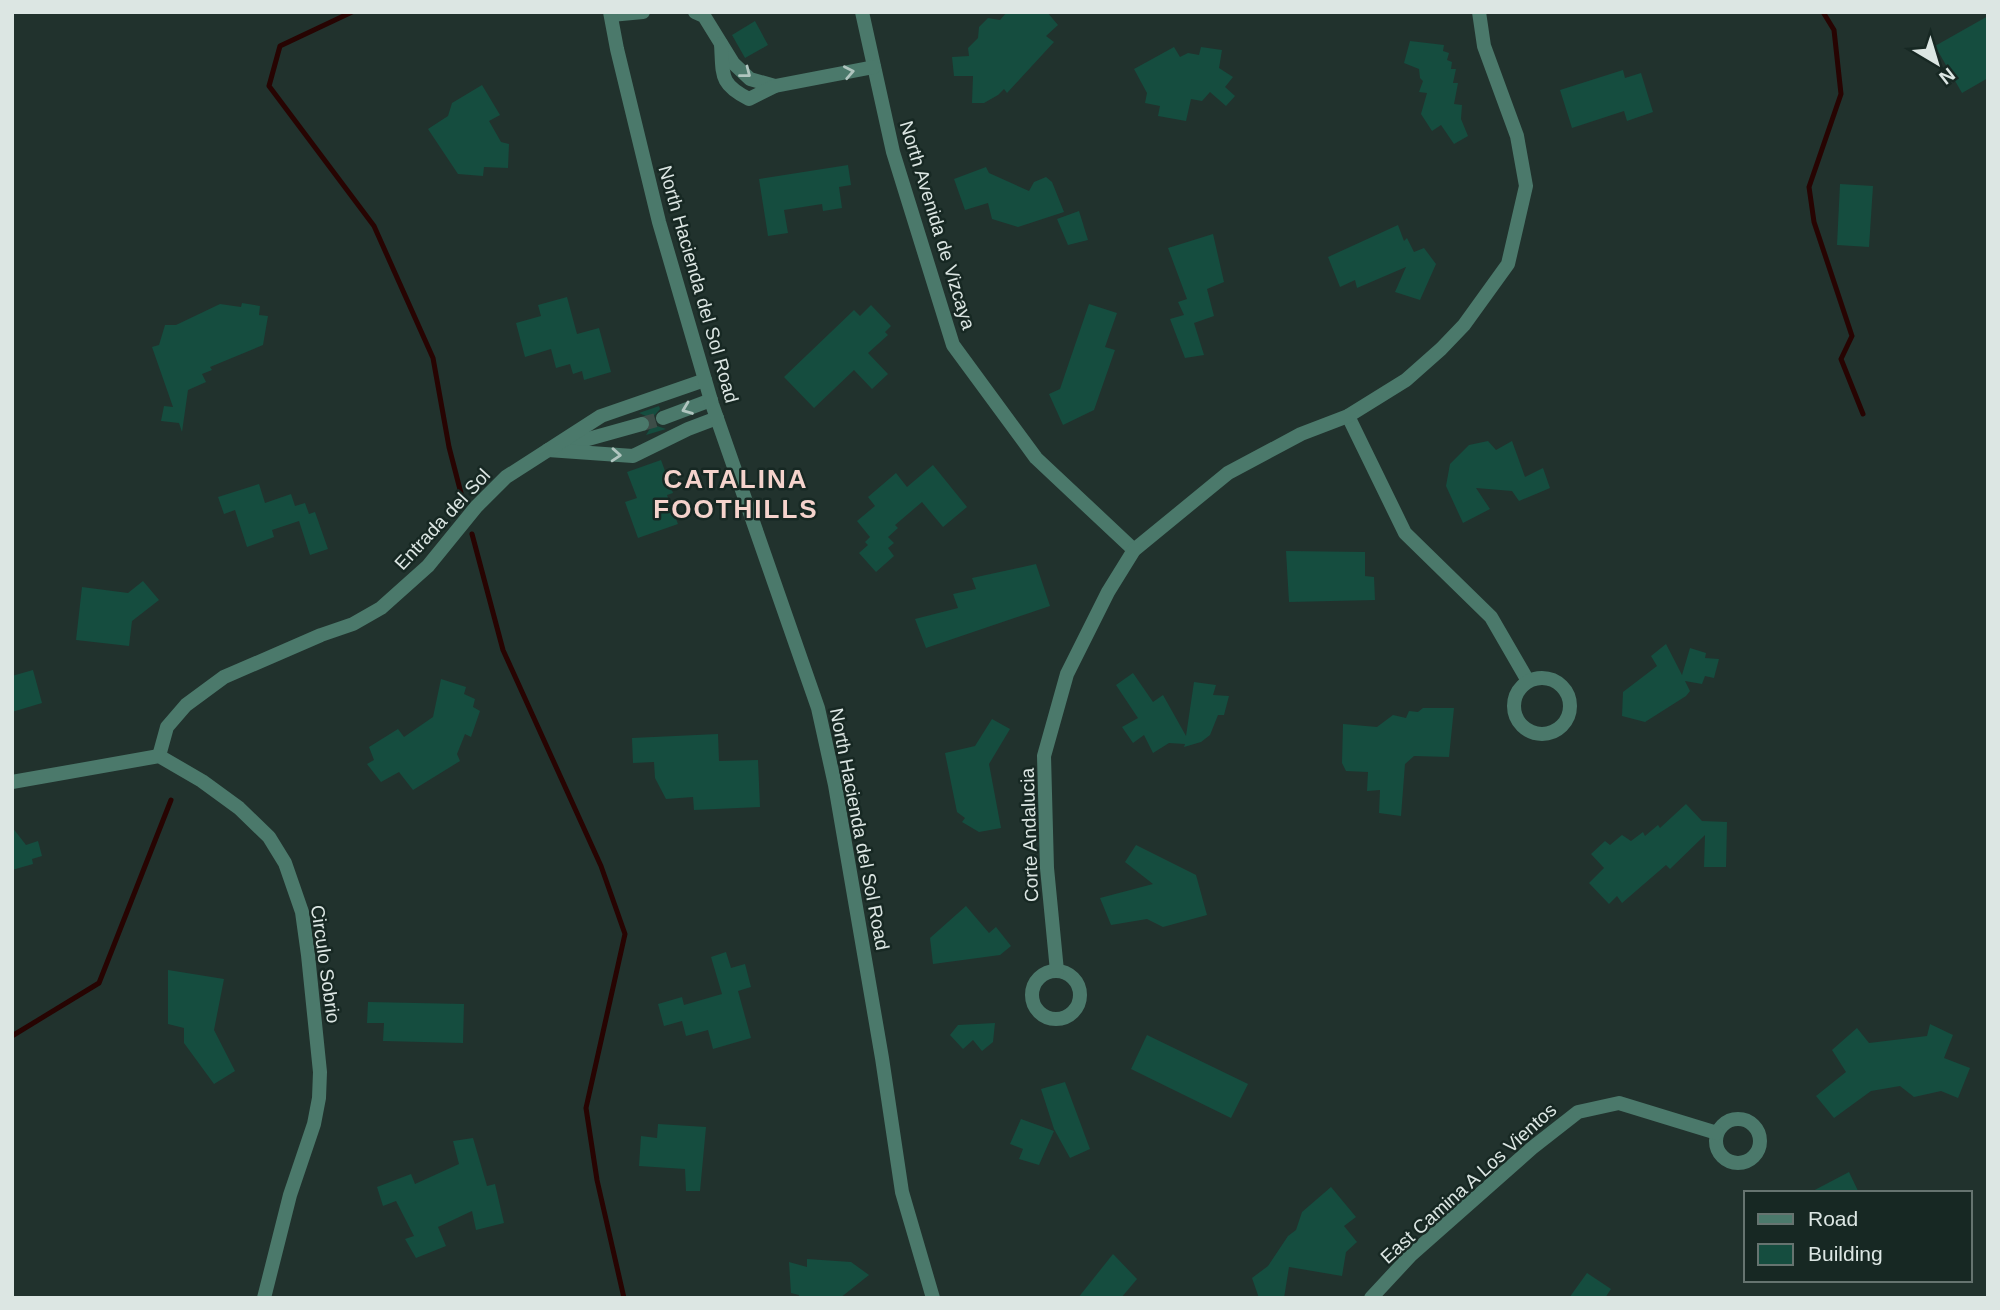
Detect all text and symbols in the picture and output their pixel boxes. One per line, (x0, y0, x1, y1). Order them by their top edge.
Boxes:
north arrow (1902, 28, 1972, 98)
text: N (1935, 64, 1959, 89)
one-way arrow (739, 65, 751, 78)
one-way arrow (843, 65, 855, 80)
street label: North Avenida de Vizcaya (896, 118, 979, 332)
street label: North Hacienda del Sol Road (655, 163, 743, 405)
one-way arrow (681, 401, 693, 415)
one-way arrow (611, 447, 622, 462)
district label: CATALINA FOOTHILLS (653, 464, 819, 524)
street label: Entrada del Sol (390, 465, 494, 574)
street label: North Hacienda del Sol Road (826, 706, 893, 952)
street label: Corte Andalucia (1017, 767, 1042, 902)
street label: Circulo Sobrio (307, 904, 344, 1025)
street label: East Camina A Los Vientos (1376, 1099, 1560, 1268)
legend (1744, 1191, 1972, 1282)
text: Road (1808, 1207, 1858, 1230)
text: Building (1808, 1242, 1883, 1265)

